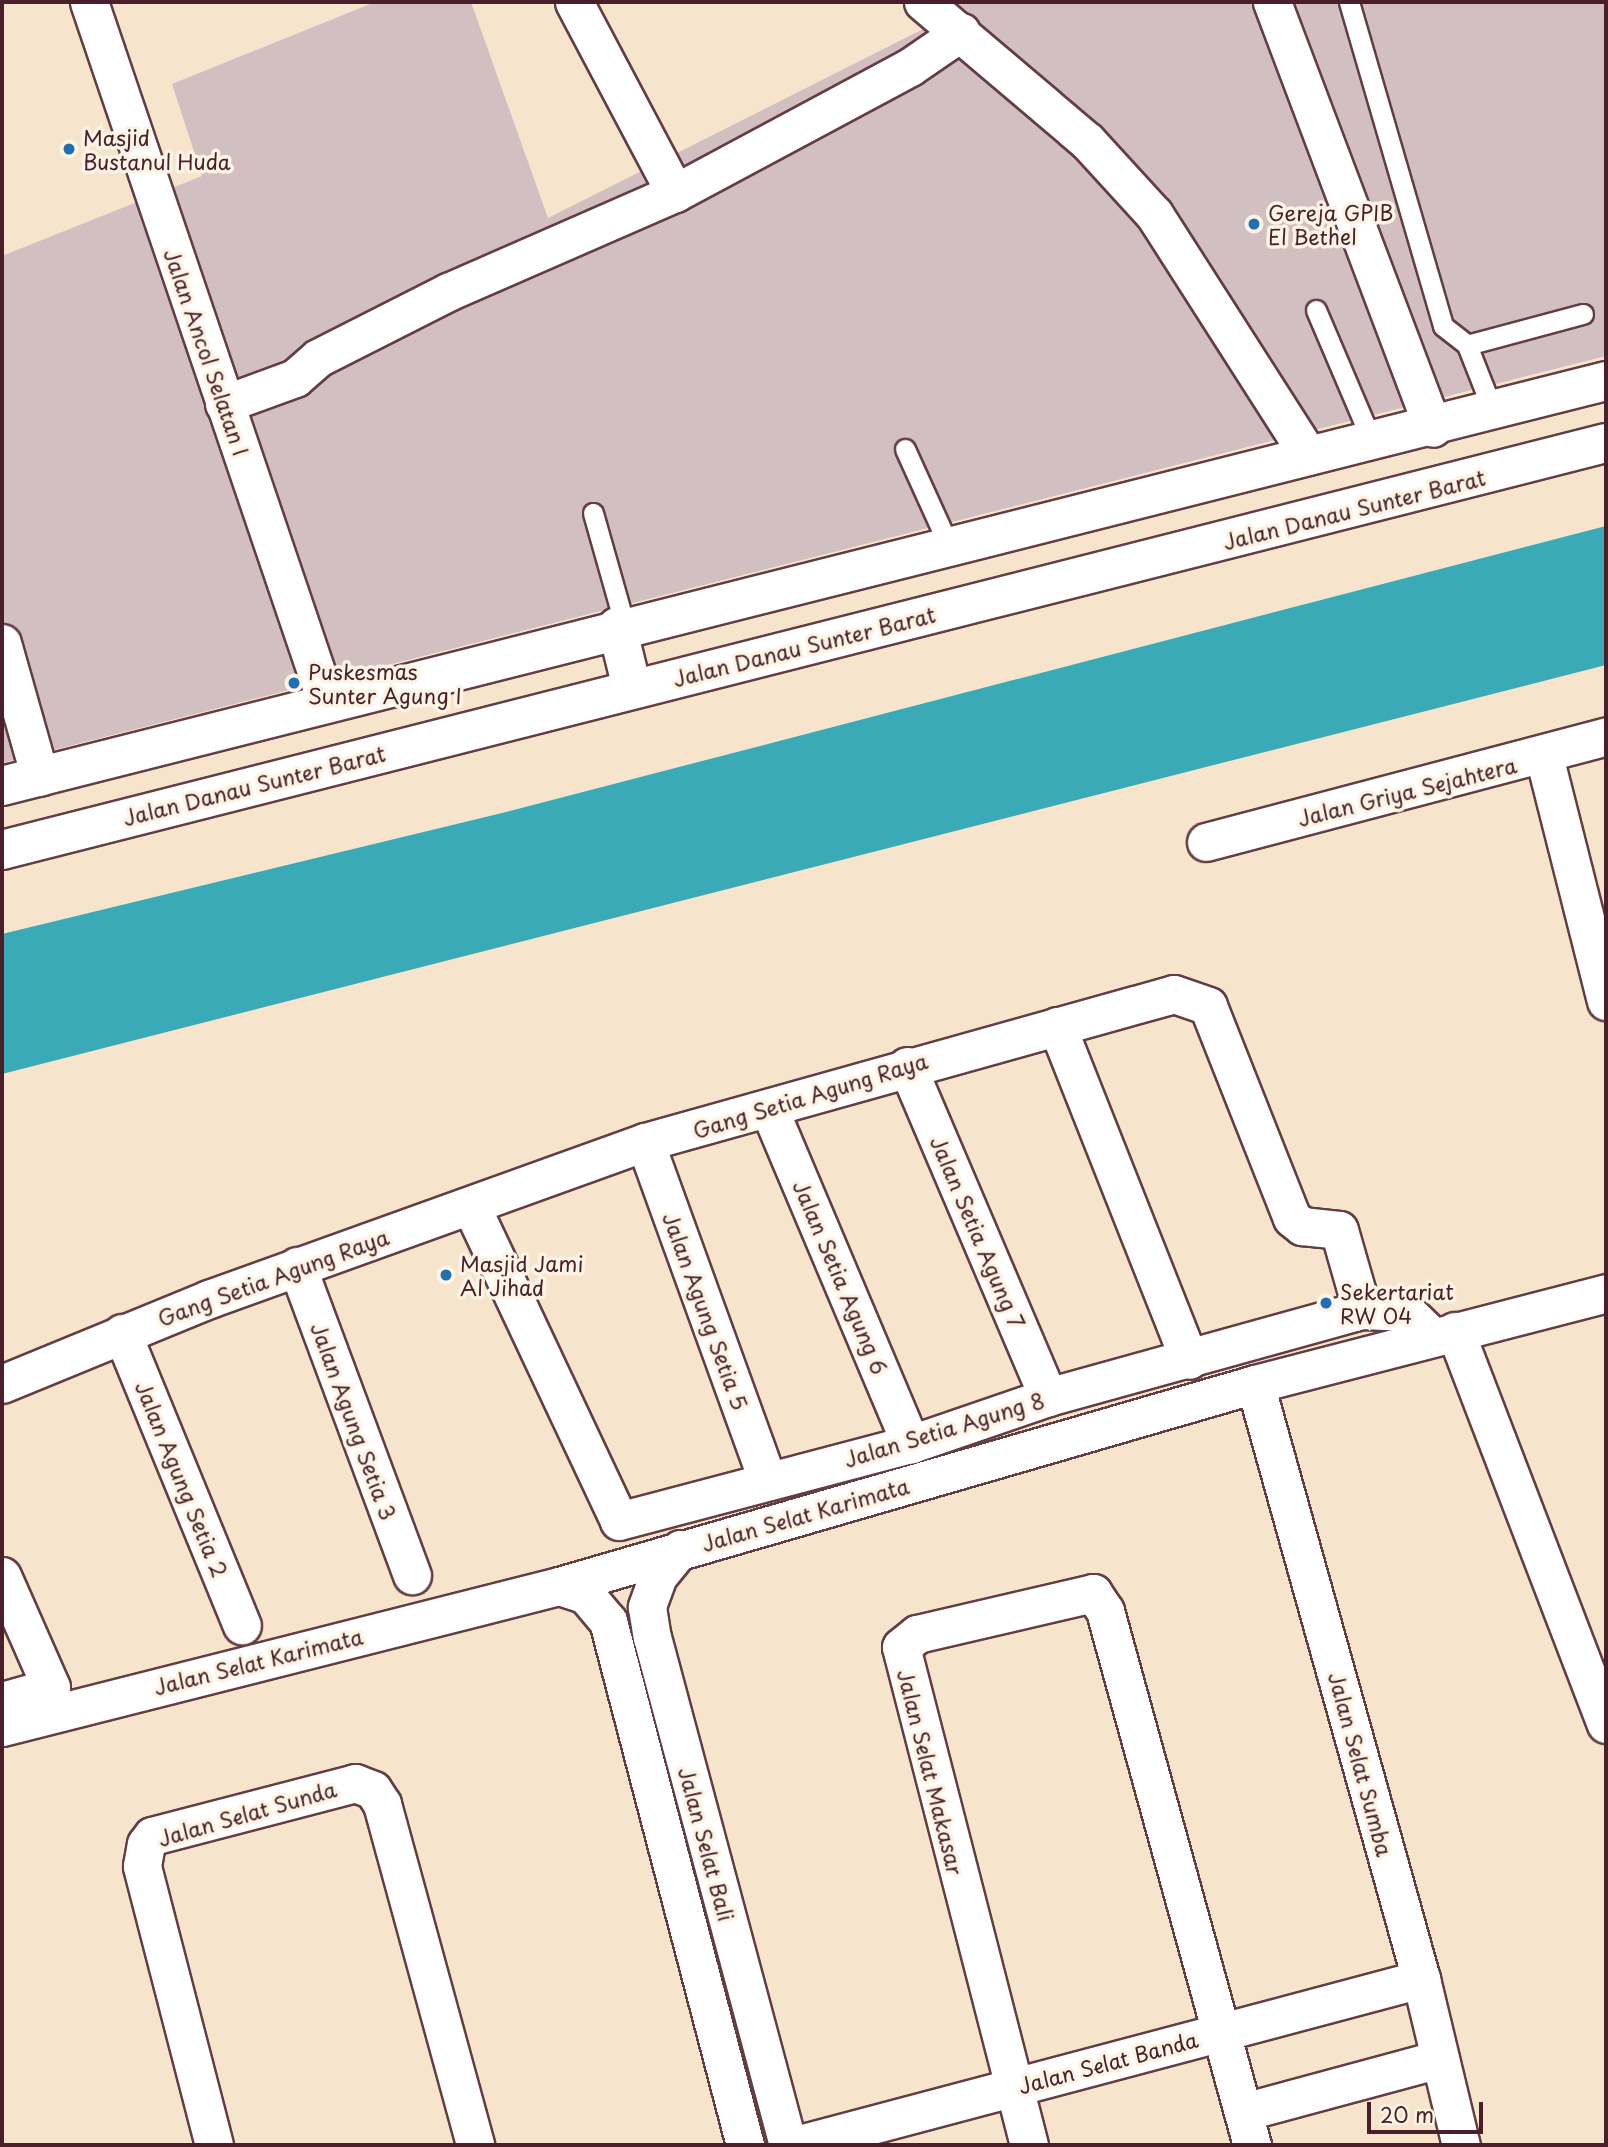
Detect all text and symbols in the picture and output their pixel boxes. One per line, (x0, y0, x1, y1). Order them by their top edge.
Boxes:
place label: Masjid Bustanul Huda (83, 124, 230, 174)
marker: Masjid Bustanul Huda (61, 141, 77, 157)
place label: Gereja GPIB El Bethel (1268, 199, 1393, 249)
marker: Gereja GPIB El Bethel (1246, 216, 1262, 232)
street label: Jalan Ancol Selatan I (159, 244, 255, 460)
street label: Jalan Danau Sunter Barat (1219, 464, 1489, 554)
street label: Jalan Danau Sunter Barat (669, 601, 939, 691)
place label: Puskesmas Sunter Agung I (308, 658, 462, 708)
marker: Puskesmas Sunter Agung I (286, 675, 302, 691)
street label: Jalan Danau Sunter Barat (119, 740, 389, 830)
street label: Jalan Griya Sejahtera (1294, 751, 1520, 831)
street label: Gang Setia Agung Raya (689, 1047, 931, 1143)
street label: Jalan Setia Agung 7 (926, 1132, 1030, 1332)
street label: Jalan Setia Agung 6 (788, 1175, 894, 1379)
street label: Jalan Agung Setia 5 (658, 1209, 754, 1413)
street label: Gang Setia Agung Raya (153, 1223, 393, 1331)
place label: Masjid Jami Al Jihad (460, 1250, 584, 1300)
marker: Masjid Jami Al Jihad (438, 1267, 454, 1283)
place label: Sekertariat RW 04 (1340, 1278, 1454, 1328)
marker: Sekertariat RW 04 (1318, 1295, 1334, 1311)
street label: Jalan Agung Setia 3 (306, 1318, 402, 1524)
street label: Jalan Agung Setia 2 (131, 1377, 233, 1581)
street label: Jalan Setia Agung 8 (841, 1386, 1047, 1472)
street label: Jalan Selat Karimata (697, 1472, 913, 1556)
street label: Jalan Selat Karimata (150, 1623, 366, 1699)
street label: Jalan Selat Makasar (893, 1666, 969, 1878)
street label: Jalan Selat Sumba (1324, 1668, 1398, 1860)
street label: Jalan Selat Bali (674, 1763, 740, 1925)
street label: Jalan Selat Sunda (155, 1775, 339, 1851)
street label: Jalan Selat Banda (1015, 2026, 1201, 2098)
scale bar (1370, 2088, 1486, 2132)
text: 20 m (1380, 2098, 1434, 2130)

